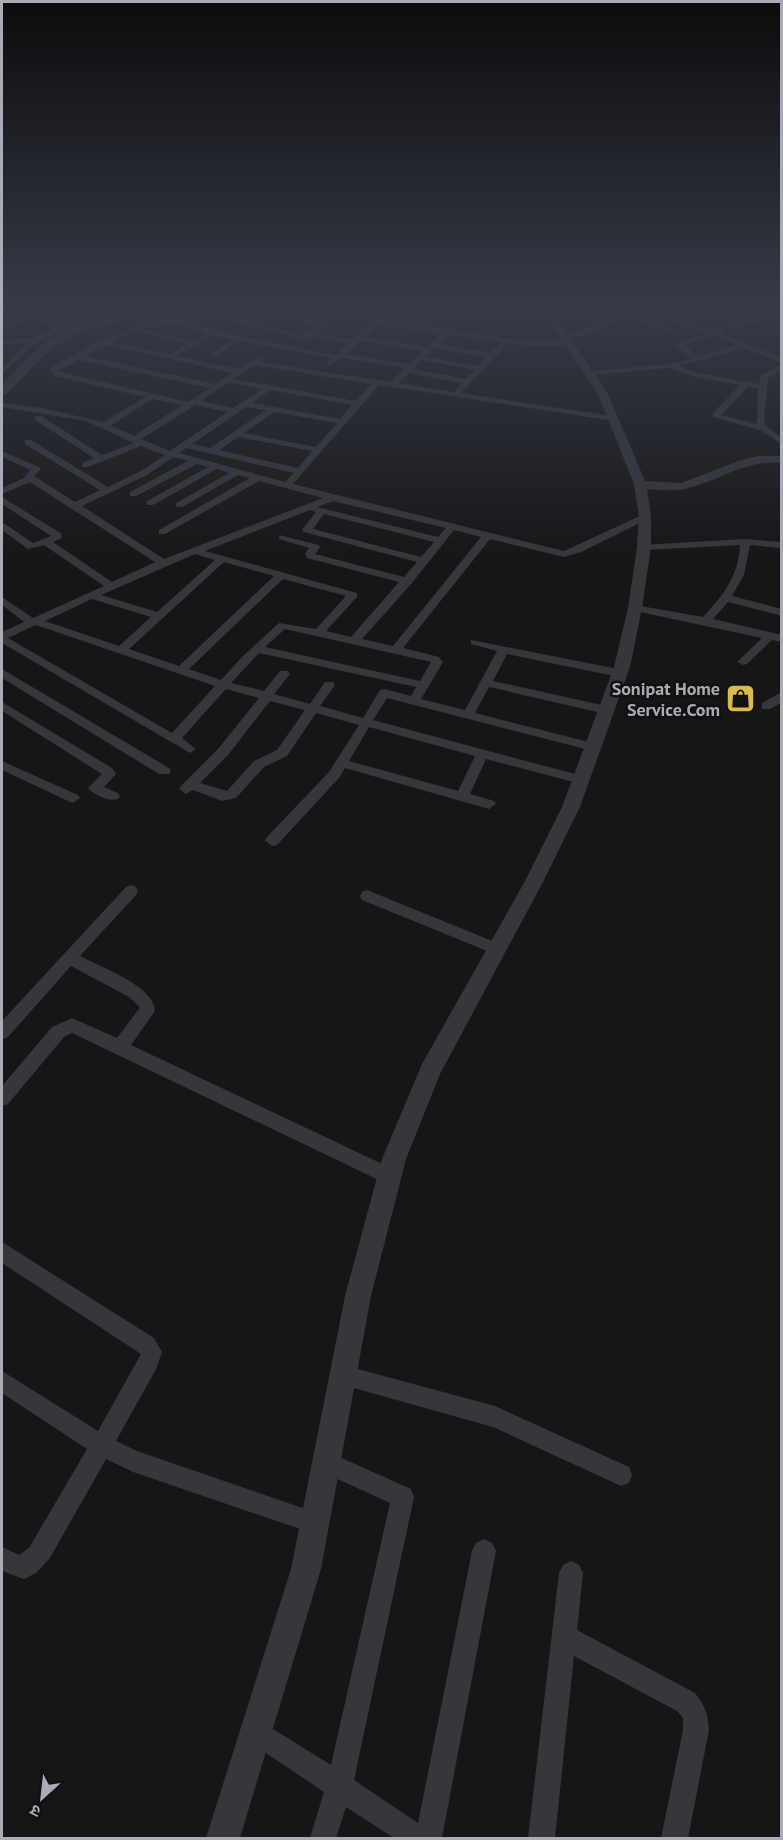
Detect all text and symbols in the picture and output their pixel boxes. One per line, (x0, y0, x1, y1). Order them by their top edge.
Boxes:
place label: Sonipat Home Service.Com (612, 677, 720, 721)
shop icon: Sonipat Home Service.Com (725, 682, 757, 714)
north arrow (12, 1768, 72, 1828)
text: उ (26, 1800, 44, 1822)

